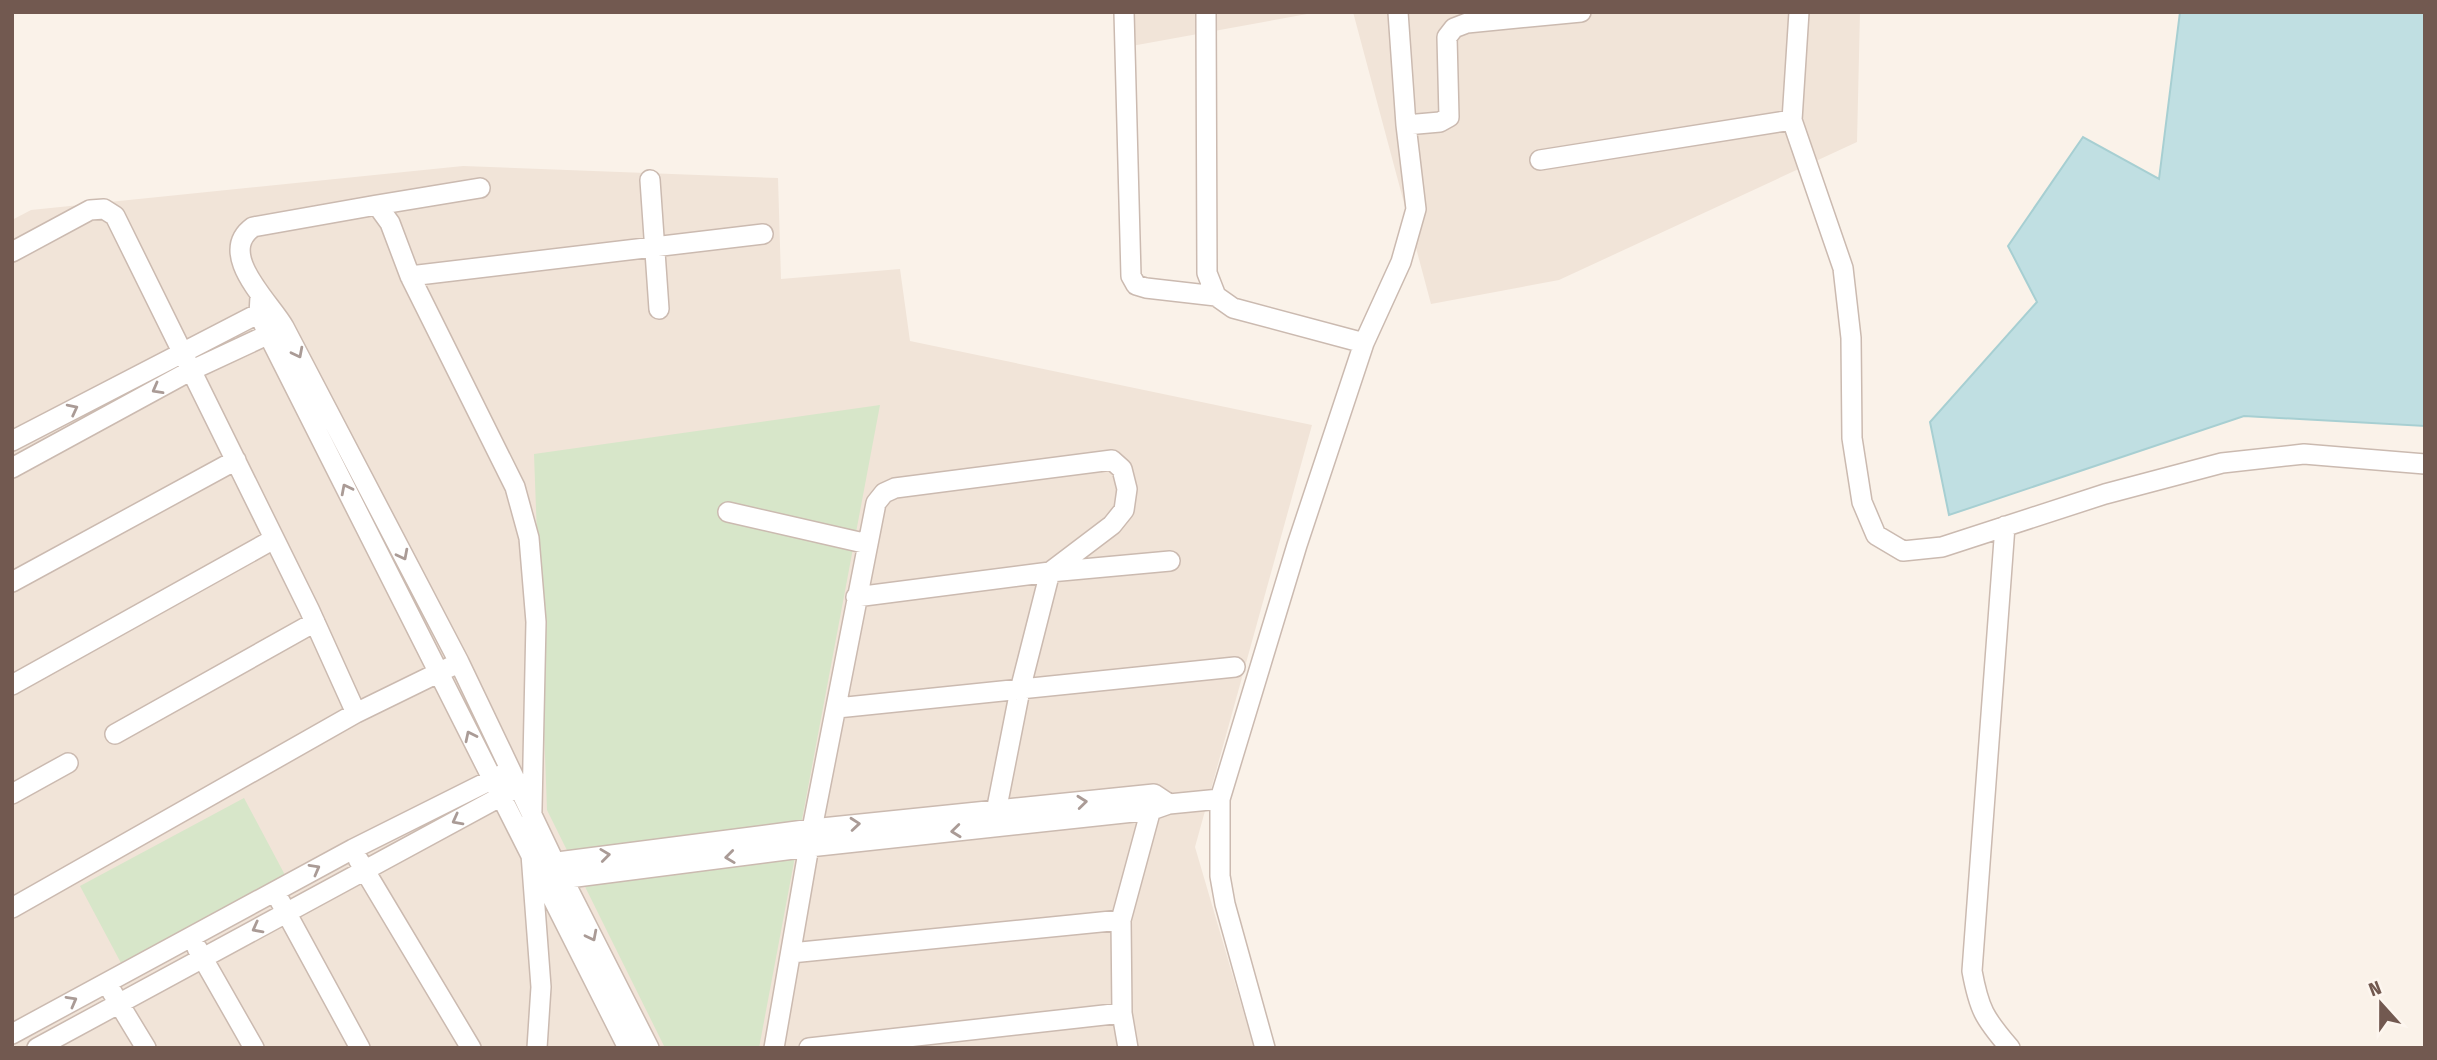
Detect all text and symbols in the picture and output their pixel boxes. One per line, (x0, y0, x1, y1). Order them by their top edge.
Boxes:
one-way arrow (290, 346, 303, 358)
one-way arrow (152, 381, 164, 394)
one-way arrow (66, 404, 78, 418)
one-way arrow (341, 484, 355, 496)
one-way arrow (395, 548, 408, 560)
one-way arrow (464, 731, 478, 743)
one-way arrow (1076, 794, 1087, 809)
one-way arrow (452, 812, 465, 825)
one-way arrow (849, 817, 861, 832)
one-way arrow (951, 824, 962, 839)
one-way arrow (599, 847, 611, 862)
one-way arrow (725, 850, 736, 865)
one-way arrow (308, 864, 320, 877)
one-way arrow (252, 920, 264, 933)
one-way arrow (584, 929, 598, 941)
north arrow (2346, 969, 2416, 1039)
text: N (2366, 976, 2385, 1001)
one-way arrow (65, 996, 77, 1010)

